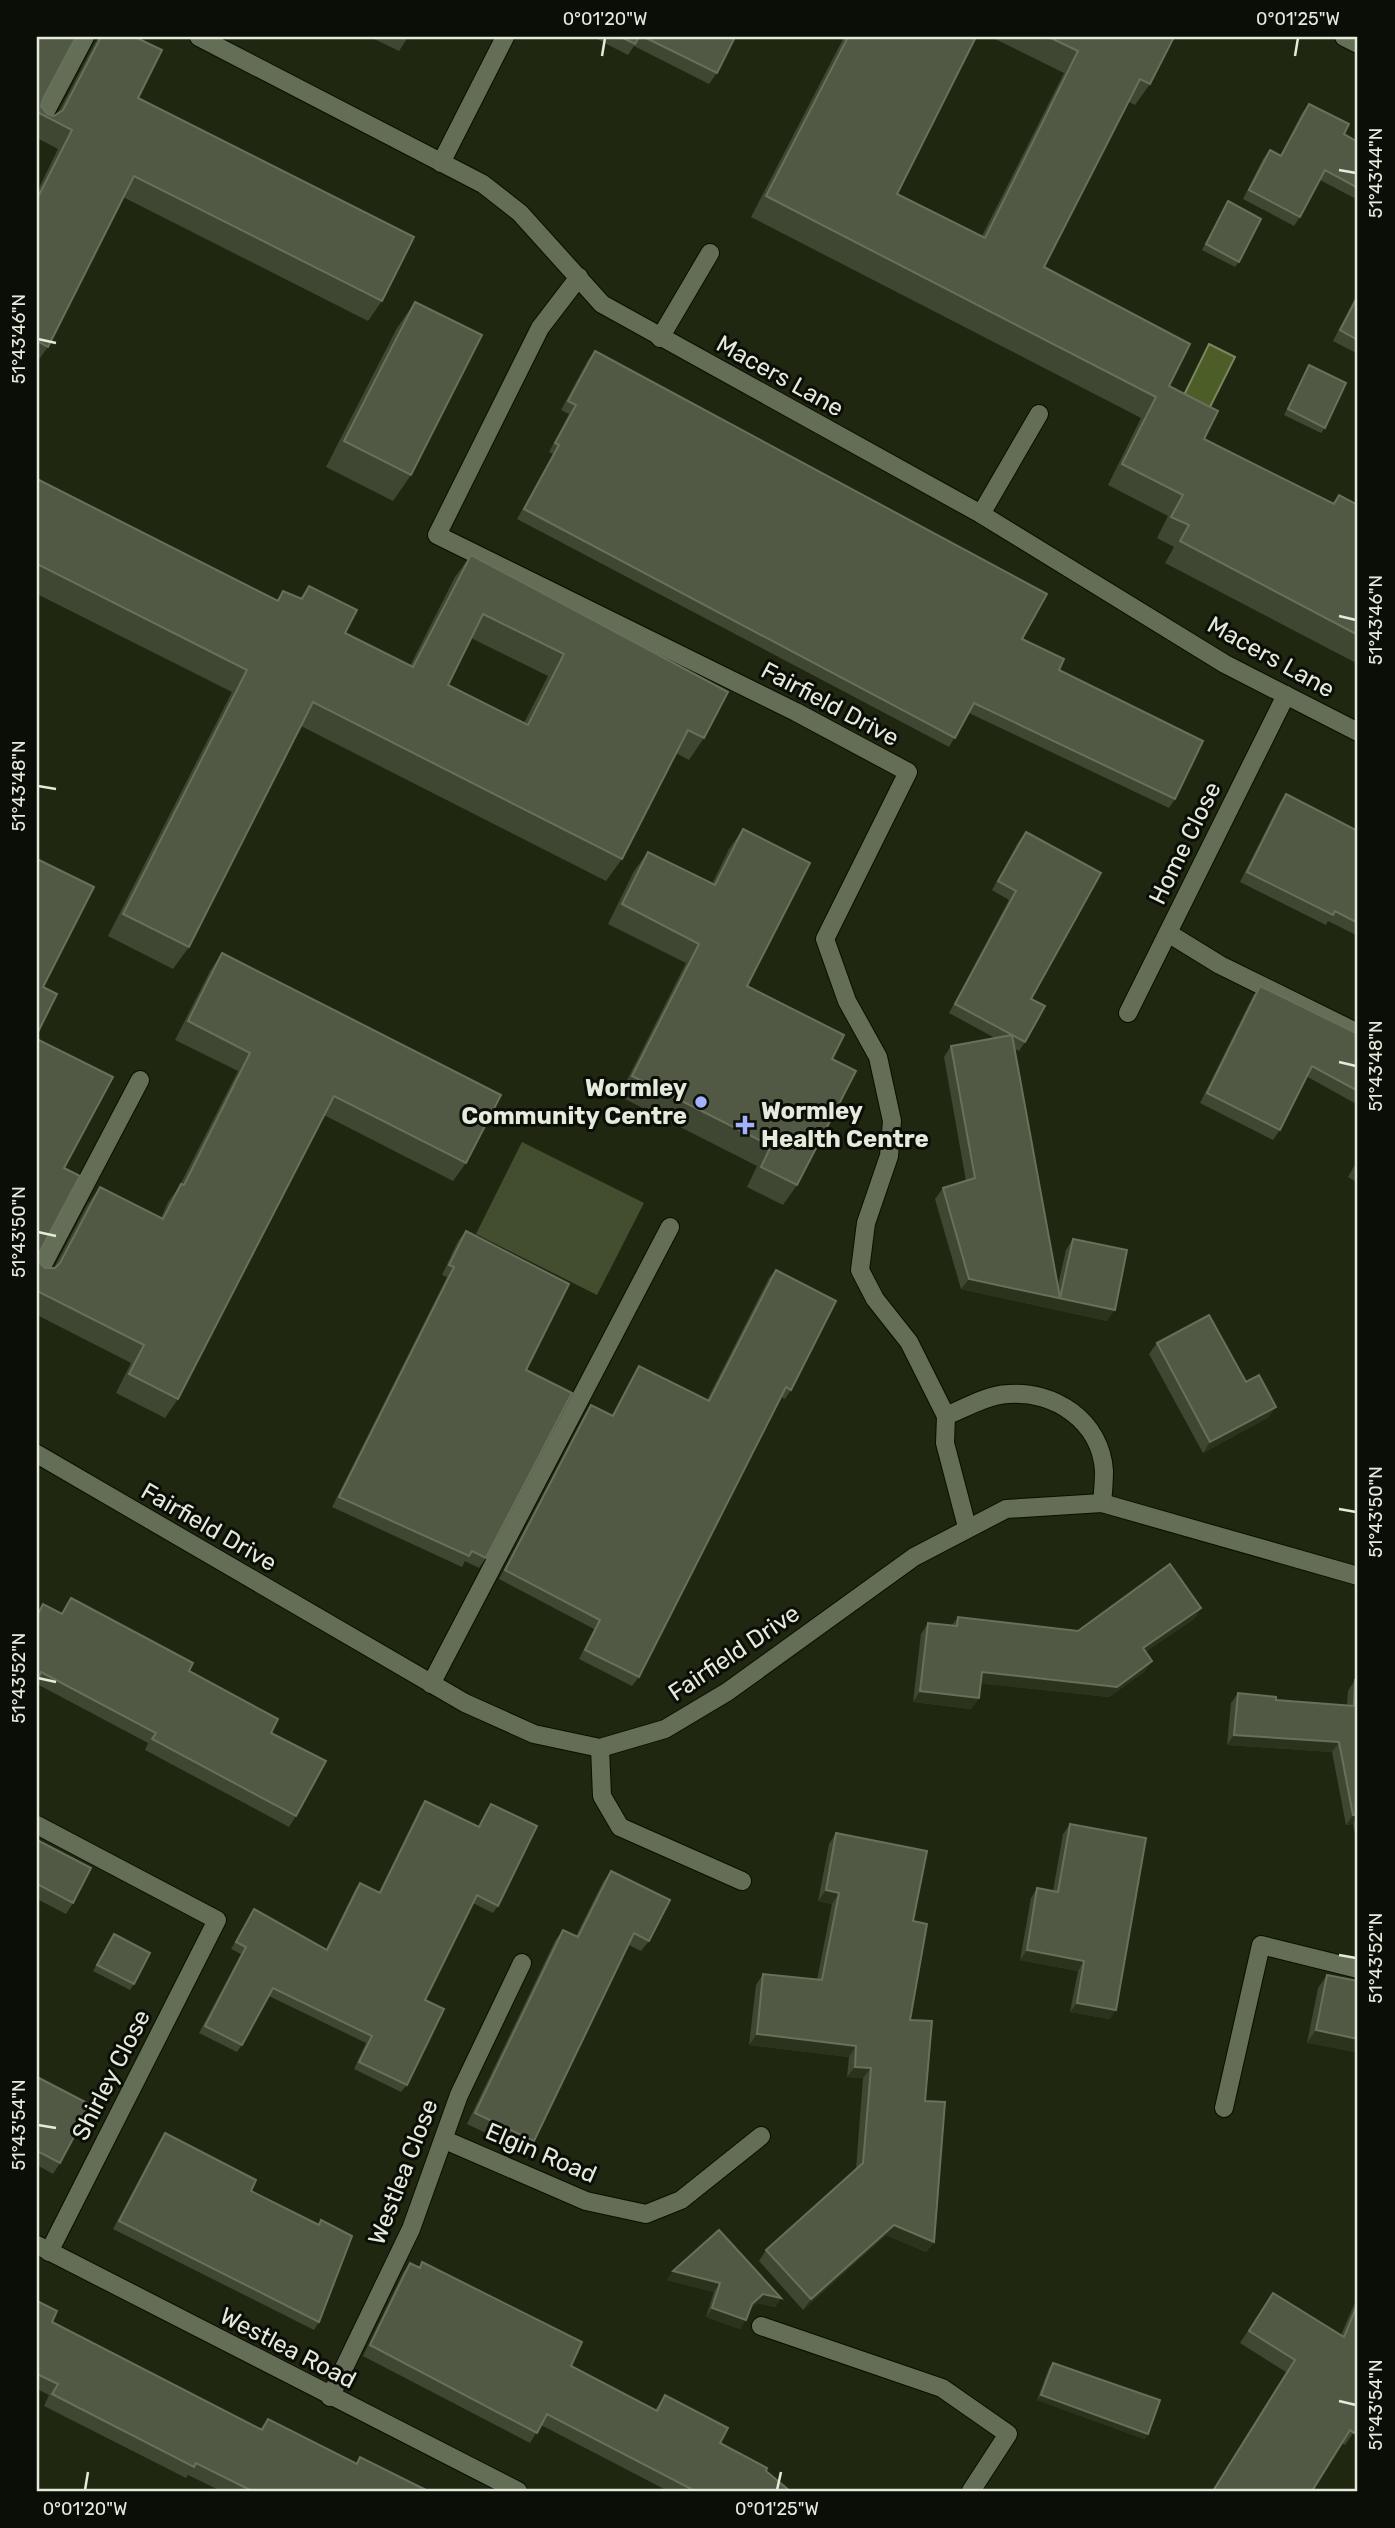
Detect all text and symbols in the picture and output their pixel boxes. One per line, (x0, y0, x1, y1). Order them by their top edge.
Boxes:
text: 0°01'20"W (563, 8, 647, 30)
text: 0°01'25"W (1256, 8, 1340, 30)
text: 51°43'44"N (1365, 128, 1387, 218)
text: 51°43'46"N (8, 294, 30, 384)
street label: Macers Lane (712, 330, 848, 422)
text: 51°43'46"N (1365, 575, 1387, 665)
street label: Macers Lane (1203, 611, 1339, 703)
street label: Fairfield Drive (756, 656, 904, 752)
text: 51°43'48"N (8, 740, 30, 832)
street label: Home Close (1143, 777, 1227, 909)
text: 51°43'48"N (1365, 1020, 1387, 1112)
place label: Wormley Community Centre (461, 1074, 687, 1130)
marker: Wormley Community Centre (693, 1094, 709, 1110)
place label: Wormley Health Centre (761, 1097, 929, 1153)
marker: Wormley Health Centre (735, 1115, 755, 1135)
text: 51°43'50"N (8, 1186, 30, 1278)
text: 51°43'50"N (1365, 1466, 1387, 1558)
street label: Fairfield Drive (136, 1477, 282, 1577)
street label: Fairfield Drive (663, 1599, 805, 1707)
text: 51°43'52"N (8, 1633, 30, 1723)
text: 51°43'52"N (1365, 1913, 1387, 2003)
street label: Shirley Close (66, 2005, 156, 2145)
text: 51°43'54"N (8, 2080, 30, 2170)
street label: Westlea Close (362, 2095, 444, 2249)
street label: Elgin Road (481, 2117, 601, 2189)
street label: Westlea Road (215, 2302, 361, 2394)
text: 51°43'54"N (1365, 2360, 1387, 2450)
text: 0°01'20"W (43, 2498, 127, 2520)
text: 0°01'25"W (735, 2498, 819, 2520)

